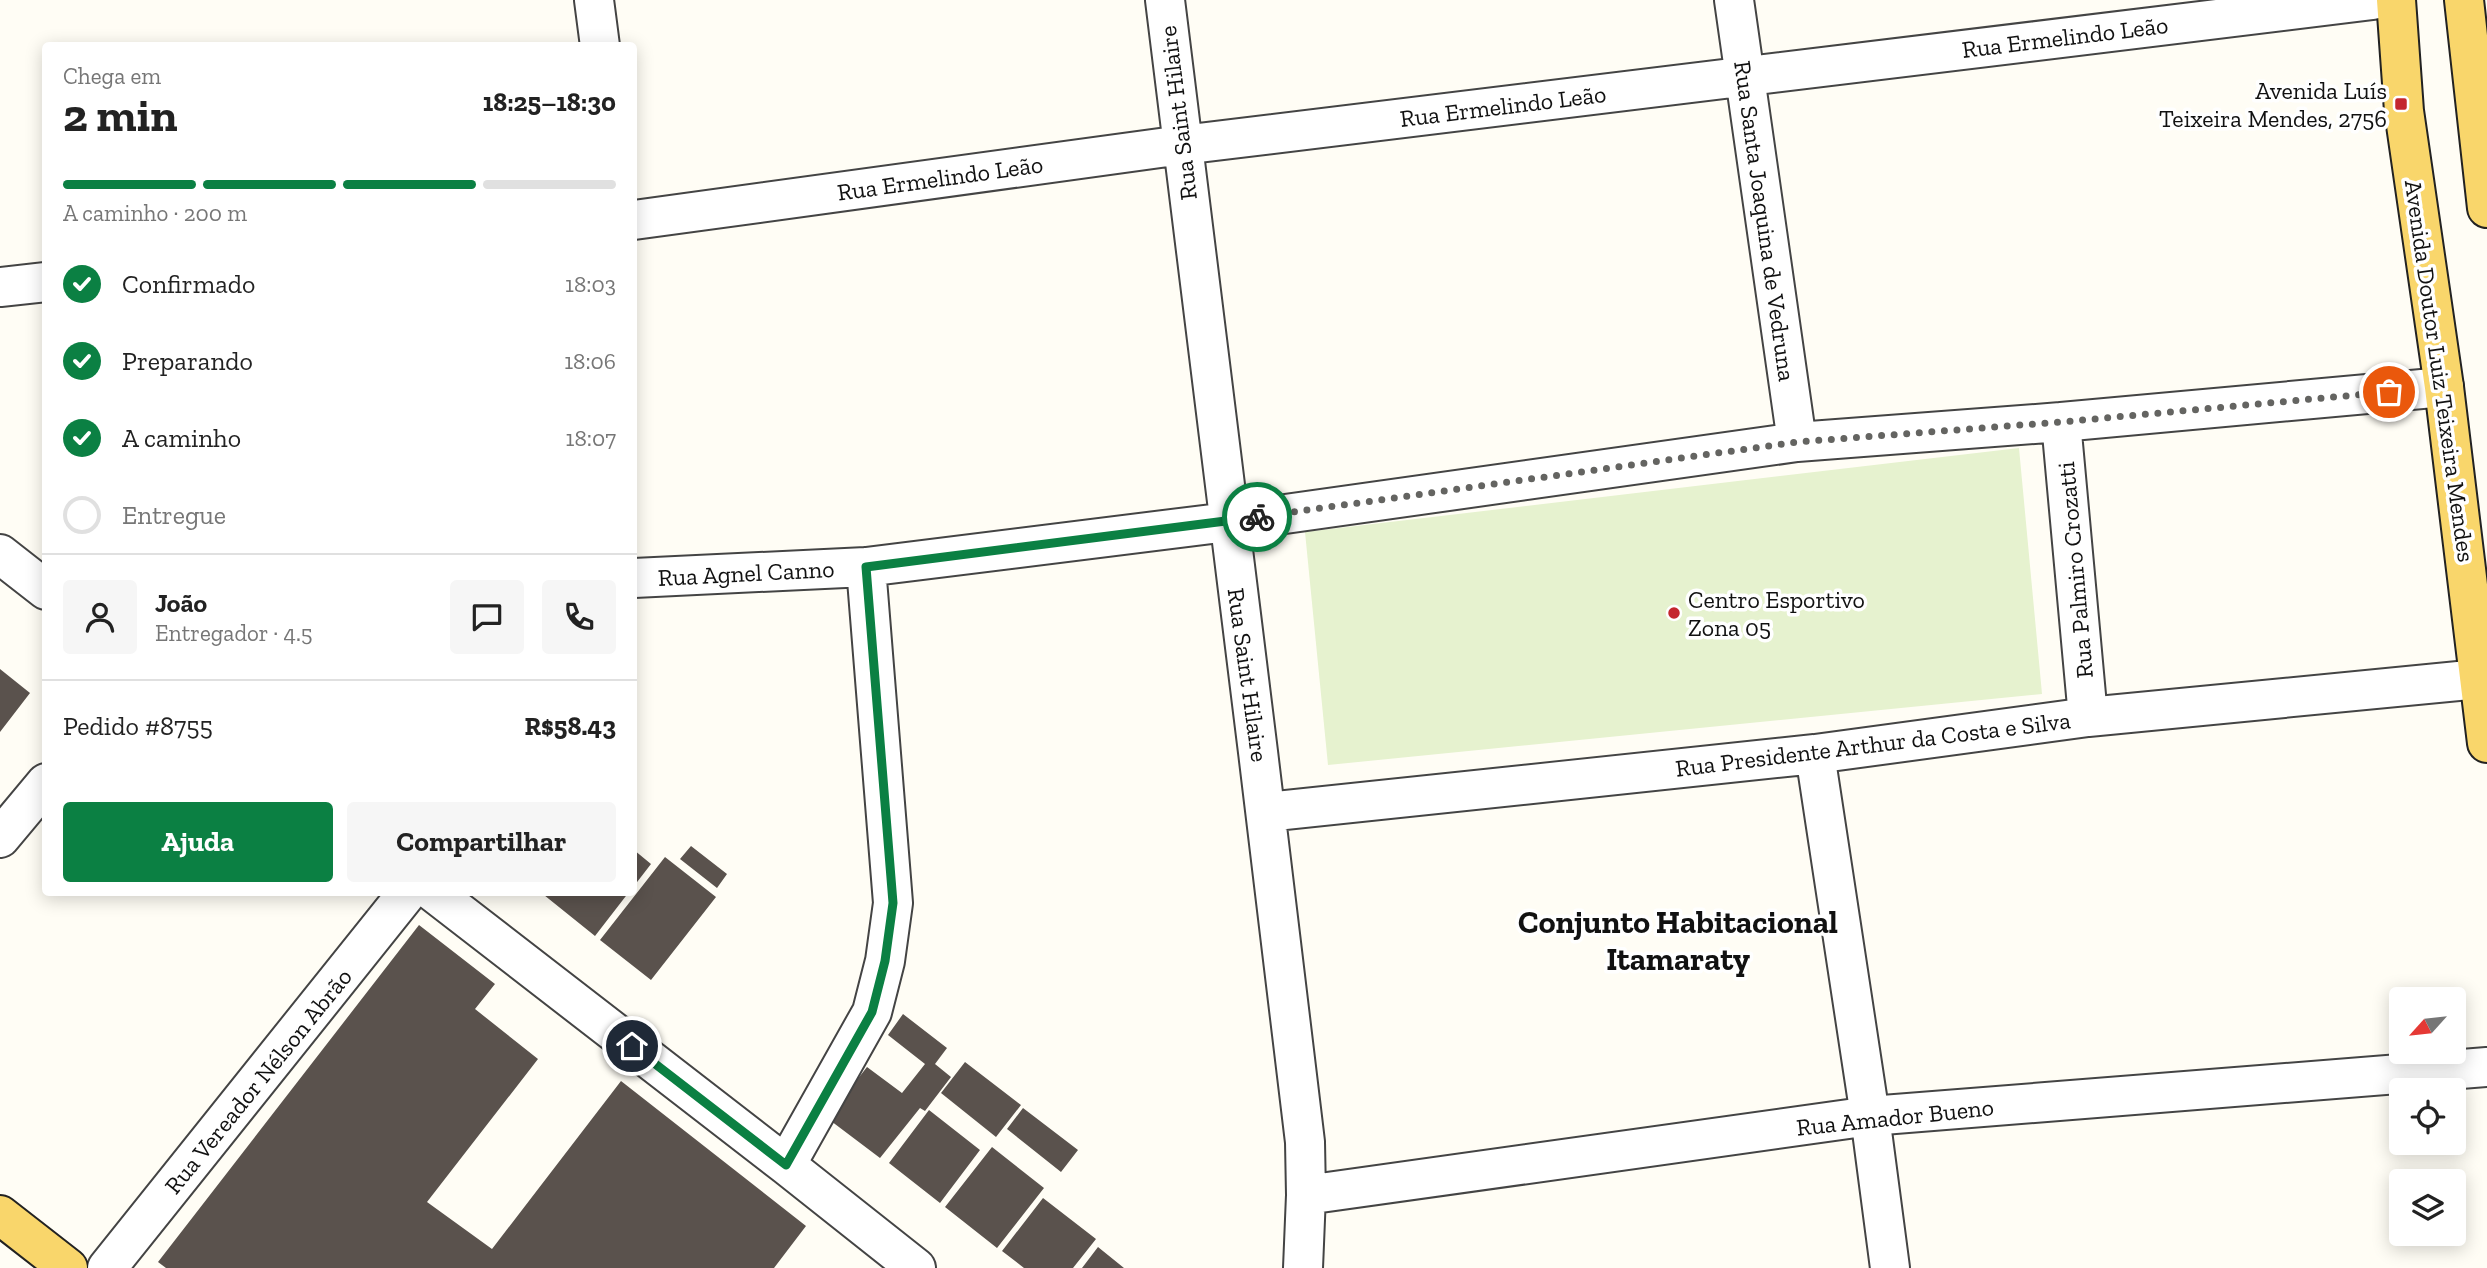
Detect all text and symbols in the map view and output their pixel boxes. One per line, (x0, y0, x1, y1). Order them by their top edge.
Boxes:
street label: Rua Ermelindo Leão (1960, 10, 2170, 64)
street label: Rua Saint Hilaire (1153, 24, 1203, 202)
street label: Rua Santa Joaquina de Vedruna (1728, 59, 1802, 384)
text: Chega em (63, 62, 161, 90)
place label: Avenida Luís Teixeira Mendes, 2756 (2159, 76, 2387, 133)
street label: Rua Ermelindo Leão (1398, 79, 1608, 133)
text: 18:25–18:30 (483, 86, 616, 118)
text: 2 min (63, 88, 178, 143)
marker: Avenida Luís Teixeira Mendes, 2756 (2393, 96, 2409, 112)
street label: Rua Ermelindo Leão (835, 149, 1045, 207)
street label: Avenida Doutor Luiz Teixeira Mendes (2399, 178, 2481, 564)
text: A caminho · 200 m (63, 199, 247, 227)
icon: check (63, 265, 101, 303)
text: Confirmado (122, 268, 255, 300)
text: 18:03 (565, 270, 616, 298)
icon: check (63, 342, 101, 380)
text: Preparando (122, 345, 253, 377)
text: 18:06 (564, 347, 616, 375)
pin (2359, 362, 2419, 422)
icon: bag (2370, 373, 2408, 411)
icon: check (63, 419, 101, 457)
text: A caminho (122, 422, 241, 454)
text: 18:07 (566, 424, 616, 452)
street label: Rua Palmiro Crozatti (2051, 460, 2099, 680)
courier (1222, 482, 1292, 552)
icon: bike (1238, 498, 1276, 536)
text: Entregue (122, 499, 226, 531)
street label: Rua Agnel Canno (657, 554, 835, 592)
button: person (63, 580, 137, 654)
button: chat (450, 580, 524, 654)
button: phone (542, 580, 616, 654)
place label: Centro Esportivo Zona 05 (1688, 585, 1865, 642)
street label: Rua Saint Hilaire (1221, 586, 1275, 764)
text: João (155, 587, 207, 619)
marker: Centro Esportivo Zona 05 (1666, 605, 1682, 621)
text: Entregador · 4.5 (155, 619, 313, 647)
street label: Rua Presidente Arthur da Costa e Silva (1674, 705, 2073, 783)
text: Pedido #8755 (63, 710, 213, 742)
text: R$58.43 (524, 710, 616, 742)
button: Ajuda (63, 802, 333, 882)
button: Compartilhar (347, 802, 616, 882)
district label: Conjunto Habitacional Itamaraty (1518, 903, 1838, 978)
street label: Rua Vereador Nélson Abrão (158, 962, 358, 1200)
north arrow (2389, 987, 2466, 1064)
map controls (2389, 987, 2466, 1246)
pin (602, 1016, 662, 1076)
icon: home (613, 1027, 651, 1065)
button: locate (2389, 1078, 2466, 1155)
street label: Rua Amador Bueno (1795, 1092, 1995, 1142)
button: layers (2389, 1169, 2466, 1246)

